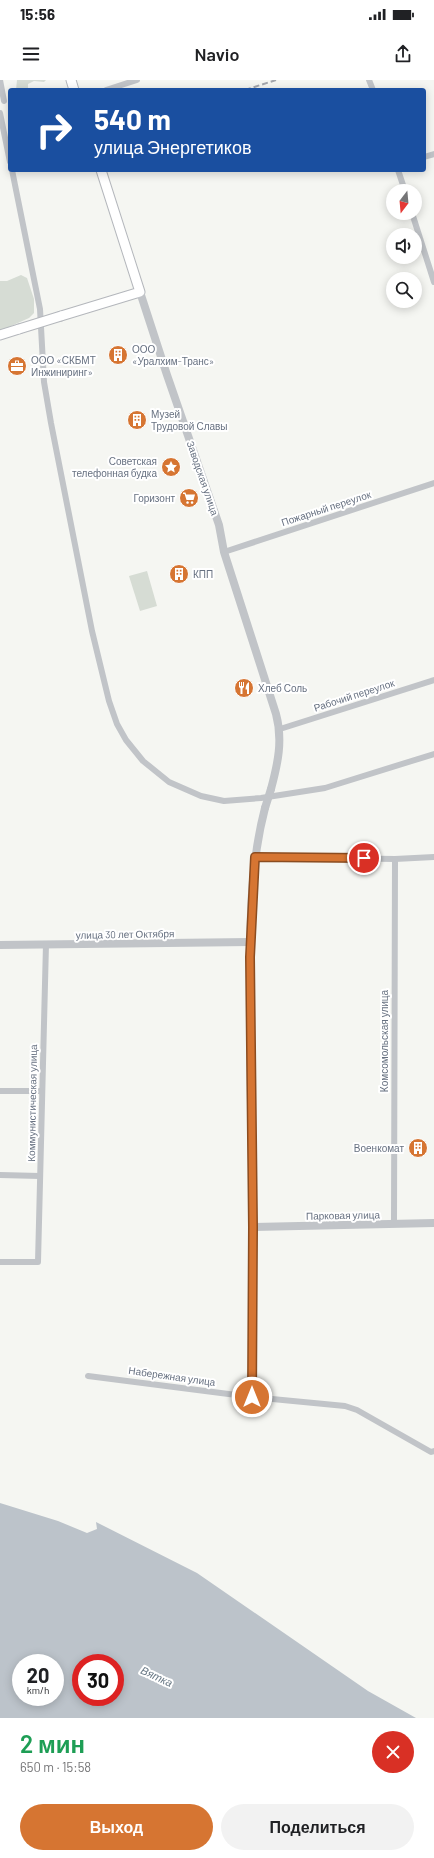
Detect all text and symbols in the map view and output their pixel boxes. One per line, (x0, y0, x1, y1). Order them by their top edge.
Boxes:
text: 15:56 (20, 5, 55, 23)
icon: menu (20, 43, 42, 65)
text: Navio (195, 43, 239, 65)
icon: share (392, 43, 414, 65)
text: 540 m (94, 102, 171, 136)
icon: right (28, 104, 80, 156)
text: улица Энергетиков (94, 136, 252, 158)
north arrow (386, 184, 422, 220)
map controls (386, 184, 422, 308)
button: sound (386, 228, 422, 264)
button: search (386, 272, 422, 308)
place label: ООО «Уралхим-Транс» (132, 343, 214, 367)
building icon: ООО «Уралхим-Транс» (107, 344, 129, 366)
place label: ООО «СКБМТ Инжиниринг» (31, 354, 96, 378)
office icon: ООО «СКБМТ Инжиниринг» (6, 355, 28, 377)
place label: Музей Трудовой Славы (151, 408, 228, 432)
building icon: Музей Трудовой Славы (126, 409, 148, 431)
street label: Заводская улица (185, 439, 222, 517)
place label: Советская телефонная будка (72, 455, 157, 479)
place icon: Советская телефонная будка (160, 456, 182, 478)
supermarket icon: Горизонт (178, 487, 200, 509)
street label: Пожарный переулок (280, 488, 373, 528)
place label: Горизонт (133, 492, 175, 504)
building icon: КПП (168, 563, 190, 585)
place label: КПП (193, 568, 213, 580)
street label: Рабочий переулок (312, 676, 396, 714)
restaurant icon: Хлеб Соль (233, 677, 255, 699)
place label: Хлеб Соль (258, 682, 307, 694)
pin (347, 841, 381, 875)
icon: arrive (353, 847, 375, 869)
street label: улица 30 лет Октября (76, 927, 174, 941)
street label: Комсомольская улица (378, 989, 390, 1092)
street label: Коммунистическая улица (25, 1044, 39, 1162)
building icon: Военкомат (407, 1137, 429, 1159)
place label: Военкомат (354, 1142, 404, 1154)
street label: Парковая улица (306, 1208, 381, 1222)
street label: Набережная улица (128, 1364, 217, 1388)
position arrow (231, 1376, 273, 1418)
speed limit sign: 30 (72, 1654, 124, 1706)
text: 20 (27, 1663, 49, 1687)
water label: Вятка (139, 1663, 175, 1689)
text: km/h (27, 1684, 49, 1696)
text: 2 мин (20, 1729, 85, 1758)
button: close (372, 1731, 414, 1773)
text: 650 m · 15:58 (20, 1759, 91, 1775)
button: Выход (20, 1804, 213, 1850)
button: Поделиться (221, 1804, 414, 1850)

